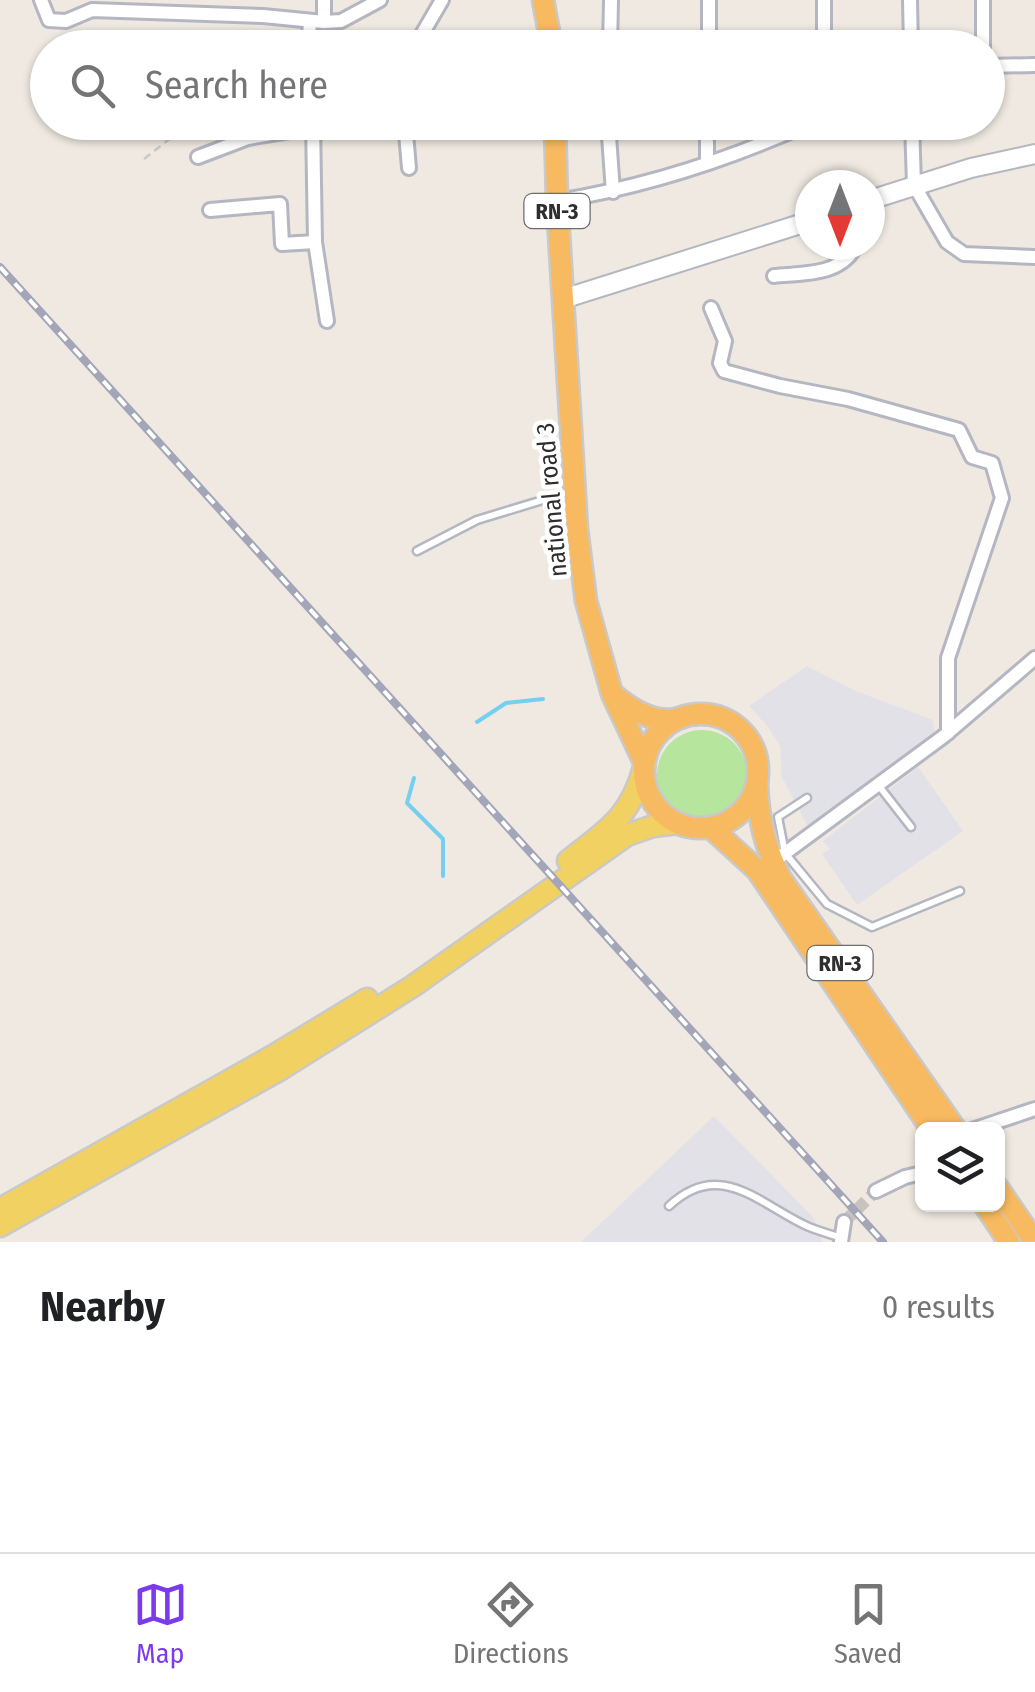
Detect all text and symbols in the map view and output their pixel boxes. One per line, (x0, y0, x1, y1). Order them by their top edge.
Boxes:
search box (30, 30, 1005, 140)
icon: search (65, 58, 120, 113)
text: Search here (145, 62, 328, 108)
north arrow (795, 170, 885, 260)
road number: RN-3 (524, 194, 590, 228)
street label: national road 3 (530, 422, 574, 578)
road number: RN-3 (808, 946, 872, 980)
map controls (915, 1122, 1005, 1212)
button: layers (915, 1122, 1005, 1212)
text: Nearby (40, 1282, 165, 1332)
text: 0 results (882, 1288, 995, 1326)
tab: Map (133, 1577, 188, 1670)
tab: Directions (453, 1577, 569, 1670)
tab: Saved (834, 1577, 902, 1670)

